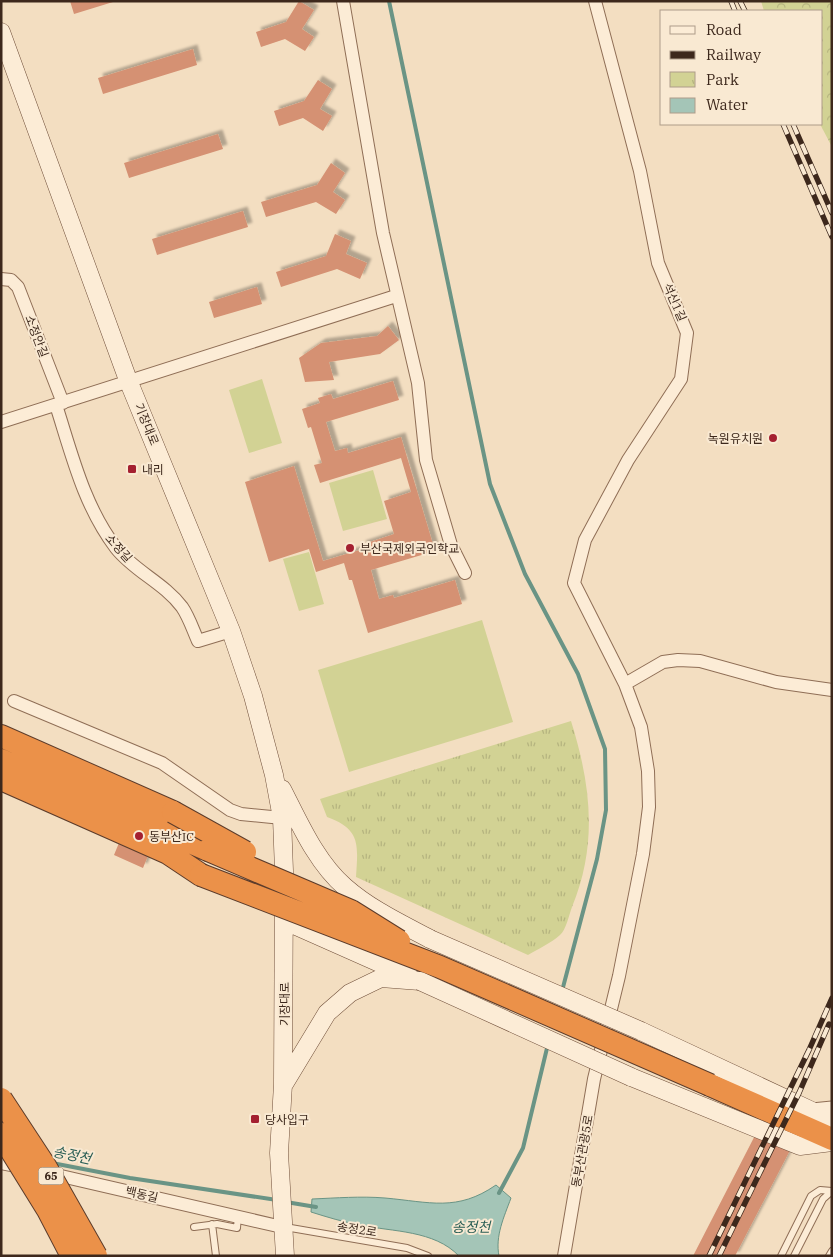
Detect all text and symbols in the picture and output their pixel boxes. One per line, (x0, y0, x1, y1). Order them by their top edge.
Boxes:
legend (660, 10, 823, 125)
text: Road (706, 20, 742, 39)
text: Railway (706, 45, 761, 64)
text: Park (706, 70, 739, 89)
text: Water (706, 95, 748, 114)
street label: 석산1길 (660, 281, 690, 323)
street label: 소정안길 (22, 313, 52, 359)
street label: 기장대로 (132, 401, 162, 447)
place label: 녹원유치원 (708, 431, 763, 446)
marker: 녹원유치원 (767, 432, 779, 444)
place label: 내리 (142, 462, 164, 477)
marker: 내리 (126, 463, 138, 475)
street label: 소정길 (102, 531, 136, 565)
place label: 부산국제외국인학교 (360, 541, 459, 556)
marker: 부산국제외국인학교 (344, 542, 356, 554)
place label: 동부산IC (149, 829, 194, 844)
marker: 동부산IC (133, 830, 145, 842)
street label: 기장대로 (277, 982, 292, 1026)
place label: 당사입구 (265, 1112, 309, 1127)
marker: 당사입구 (249, 1113, 261, 1125)
street label: 동부산관광5로 (568, 1114, 596, 1188)
water label: 송정천 (51, 1142, 94, 1168)
road number: 65 (38, 1168, 64, 1184)
street label: 백동길 (124, 1183, 160, 1205)
street label: 송정2로 (336, 1218, 378, 1240)
water label: 송정천 (452, 1218, 491, 1236)

